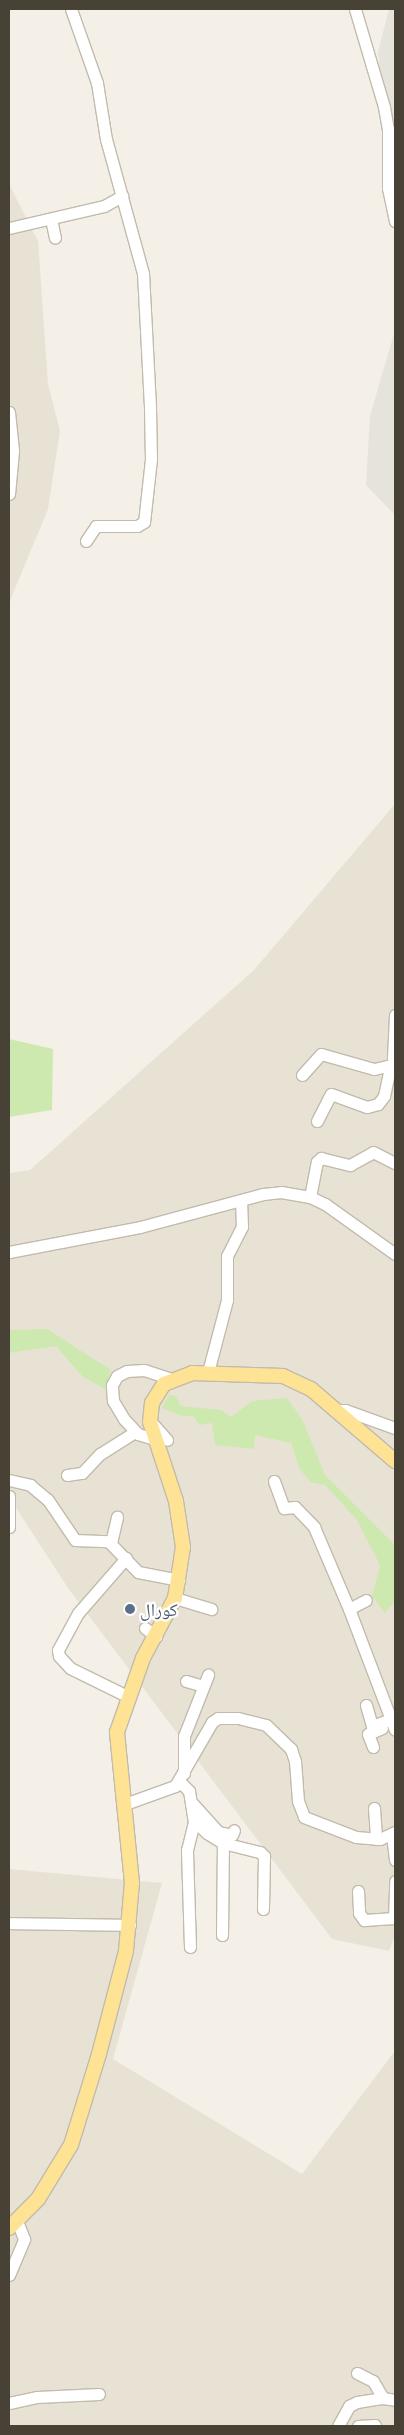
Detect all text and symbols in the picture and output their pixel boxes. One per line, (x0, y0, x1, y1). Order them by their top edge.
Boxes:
place label: كورال (140, 1598, 178, 1620)
marker: كورال (124, 1603, 136, 1615)

